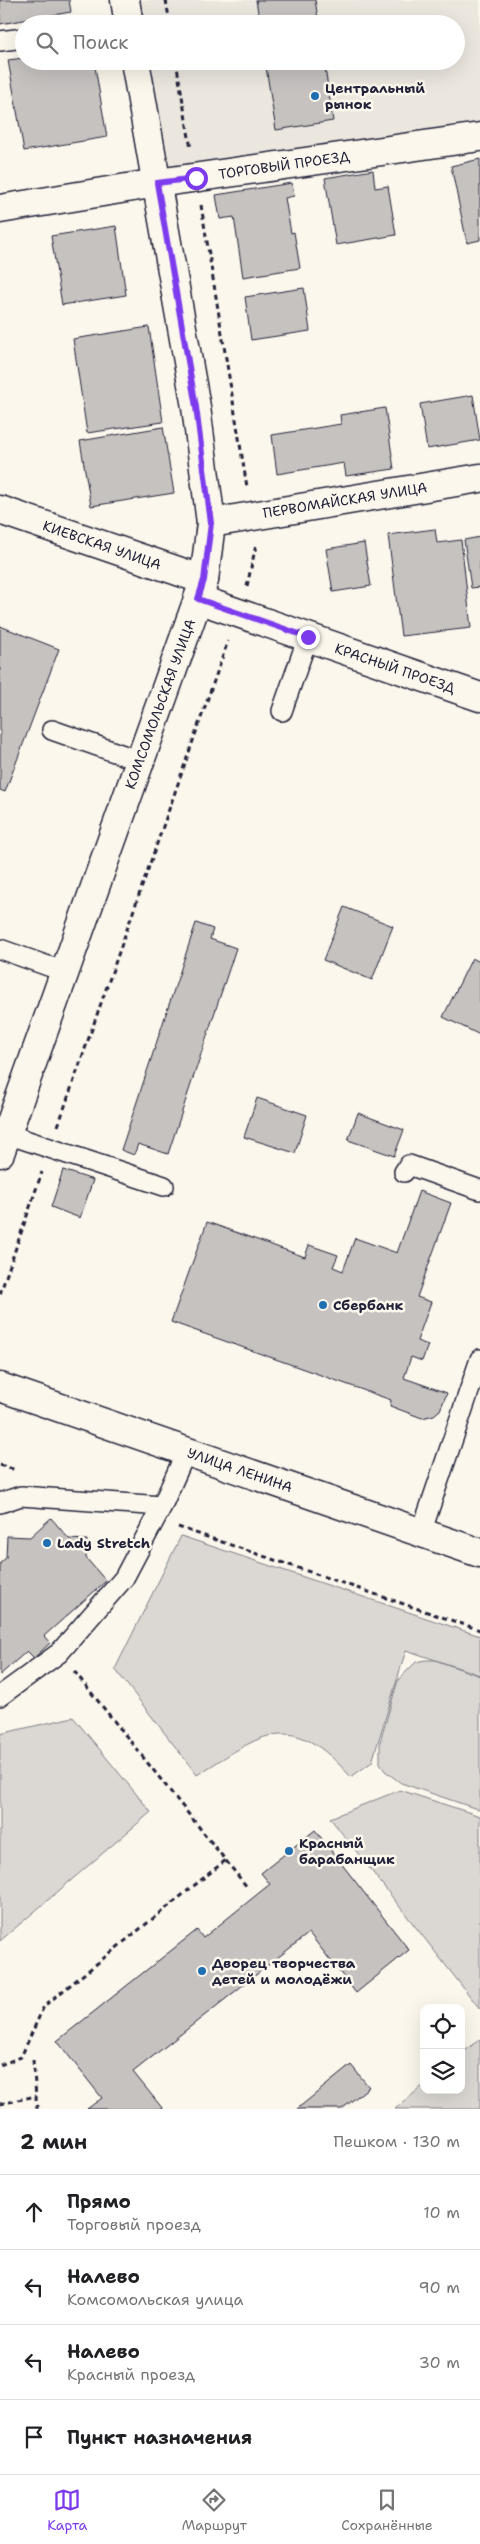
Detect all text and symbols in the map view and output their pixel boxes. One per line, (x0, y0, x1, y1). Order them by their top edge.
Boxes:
search box (15, 15, 465, 70)
icon: search (33, 29, 61, 57)
text: Поиск (73, 30, 128, 55)
place label: Центральный рынок (325, 79, 425, 113)
marker: Центральный рынок (309, 90, 321, 102)
street label: ТОРГОВЫЙ ПРОЕЗД (217, 147, 351, 183)
route start (185, 167, 208, 190)
street label: ПЕРВОМАЙСКАЯ УЛИЦА (262, 478, 428, 522)
street label: КИЕВСКАЯ УЛИЦА (40, 516, 164, 574)
street label: КОМСОМОЛЬСКАЯ УЛИЦА (121, 616, 199, 792)
route end (297, 626, 320, 649)
street label: КРАСНЫЙ ПРОЕЗД (332, 639, 458, 697)
place label: Сбербанк (333, 1296, 403, 1314)
marker: Сбербанк (317, 1299, 329, 1311)
street label: УЛИЦА ЛЕНИНА (185, 1444, 295, 1496)
place label: Lady Stretch (57, 1534, 150, 1552)
marker: Lady Stretch (41, 1537, 53, 1549)
place label: Красный барабанщик (299, 1834, 395, 1868)
marker: Красный барабанщик (283, 1845, 295, 1857)
place label: Дворец творчества детей и молодёжи (212, 1954, 356, 1988)
marker: Дворец творчества детей и молодёжи (196, 1965, 208, 1977)
map controls (420, 2004, 465, 2094)
button: locate (420, 2004, 465, 2049)
button: layers (420, 2049, 465, 2094)
text: 2 мин (20, 2128, 87, 2156)
text: Пешком · 130 m (333, 2131, 460, 2152)
text: Прямо (67, 2189, 131, 2214)
icon: ahead (20, 2198, 48, 2226)
text: 10 m (423, 2202, 460, 2223)
text: Торговый проезд (67, 2214, 201, 2235)
text: Налево (67, 2264, 140, 2289)
icon: left (20, 2273, 48, 2301)
text: 90 m (419, 2277, 460, 2298)
text: Комсомольская улица (67, 2289, 243, 2310)
text: Налево (67, 2339, 140, 2364)
icon: left (20, 2348, 48, 2376)
text: 30 m (419, 2352, 460, 2373)
text: Красный проезд (67, 2364, 195, 2385)
icon: arrive (20, 2423, 48, 2451)
text: Пункт назначения (67, 2425, 252, 2450)
tab: Карта (47, 2486, 87, 2534)
tab: Маршрут (182, 2486, 247, 2534)
tab: Сохранённые (341, 2486, 433, 2534)

